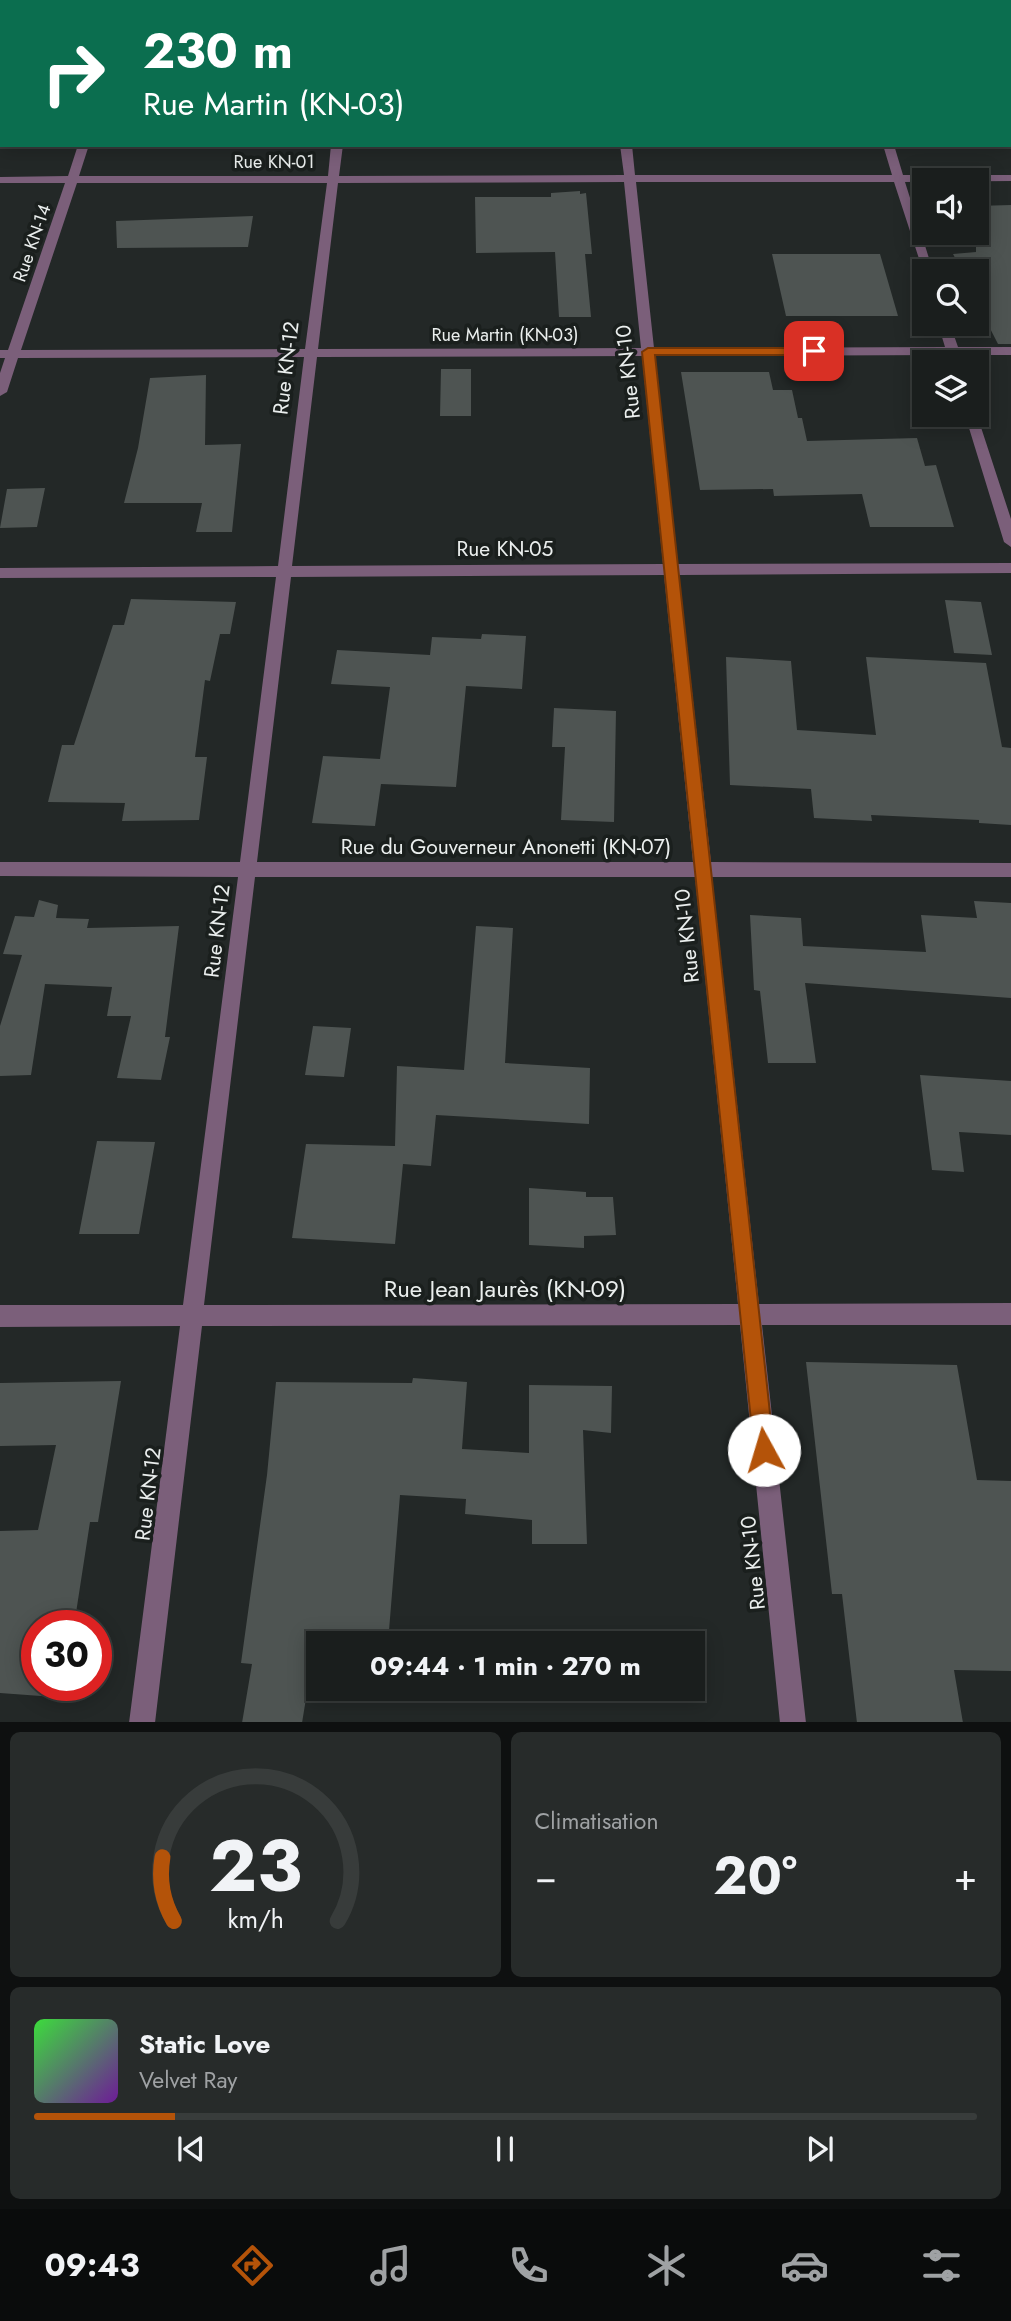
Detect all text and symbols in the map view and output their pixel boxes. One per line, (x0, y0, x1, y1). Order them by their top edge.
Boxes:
text: 230 m (143, 16, 293, 86)
icon: right (28, 28, 119, 119)
text: Rue Martin (KN-03) (143, 81, 405, 127)
street label: Rue KN-01 (234, 149, 315, 175)
map controls (912, 168, 989, 427)
button: sound (912, 168, 989, 245)
street label: Rue KN-14 (7, 201, 57, 285)
button: search (912, 259, 989, 336)
street label: Rue KN-12 (265, 320, 307, 416)
pin (784, 321, 844, 381)
street label: Rue Martin (KN-03) (431, 322, 579, 348)
street label: Rue KN-10 (608, 323, 648, 421)
icon: arrive (795, 332, 833, 370)
button: layers (912, 350, 989, 427)
street label: Rue KN-05 (457, 534, 553, 564)
street label: Rue du Gouverneur Anonetti (KN-07) (341, 832, 671, 862)
street label: Rue KN-12 (196, 883, 238, 979)
street label: Rue KN-10 (667, 887, 707, 985)
street label: Rue Jean Jaurès (KN-09) (384, 1271, 626, 1306)
position arrow (727, 1413, 801, 1487)
street label: Rue KN-12 (127, 1446, 169, 1542)
street label: Rue KN-10 (733, 1514, 773, 1612)
speed limit sign: 30 (21, 1610, 112, 1701)
text: 09:44 · 1 min · 270 m (370, 1647, 641, 1685)
text: Climatisation (535, 1804, 659, 1838)
text: 23 (209, 1813, 302, 1918)
text: 20° (713, 1838, 797, 1914)
text: − (535, 1849, 557, 1904)
text: + (954, 1849, 977, 1904)
text: km/h (227, 1900, 284, 1936)
text: Static Love (139, 2025, 271, 2063)
text: Velvet Ray (139, 2063, 237, 2097)
icon: previous (172, 2130, 210, 2168)
icon: pause (486, 2130, 524, 2168)
icon: next (801, 2130, 839, 2168)
icon: directions (228, 2241, 277, 2290)
icon: music (366, 2241, 415, 2290)
icon: phone (504, 2241, 553, 2290)
icon: climate (642, 2241, 691, 2290)
icon: car (780, 2241, 829, 2290)
icon: filters (917, 2241, 966, 2290)
text: 09:43 (44, 2242, 140, 2288)

